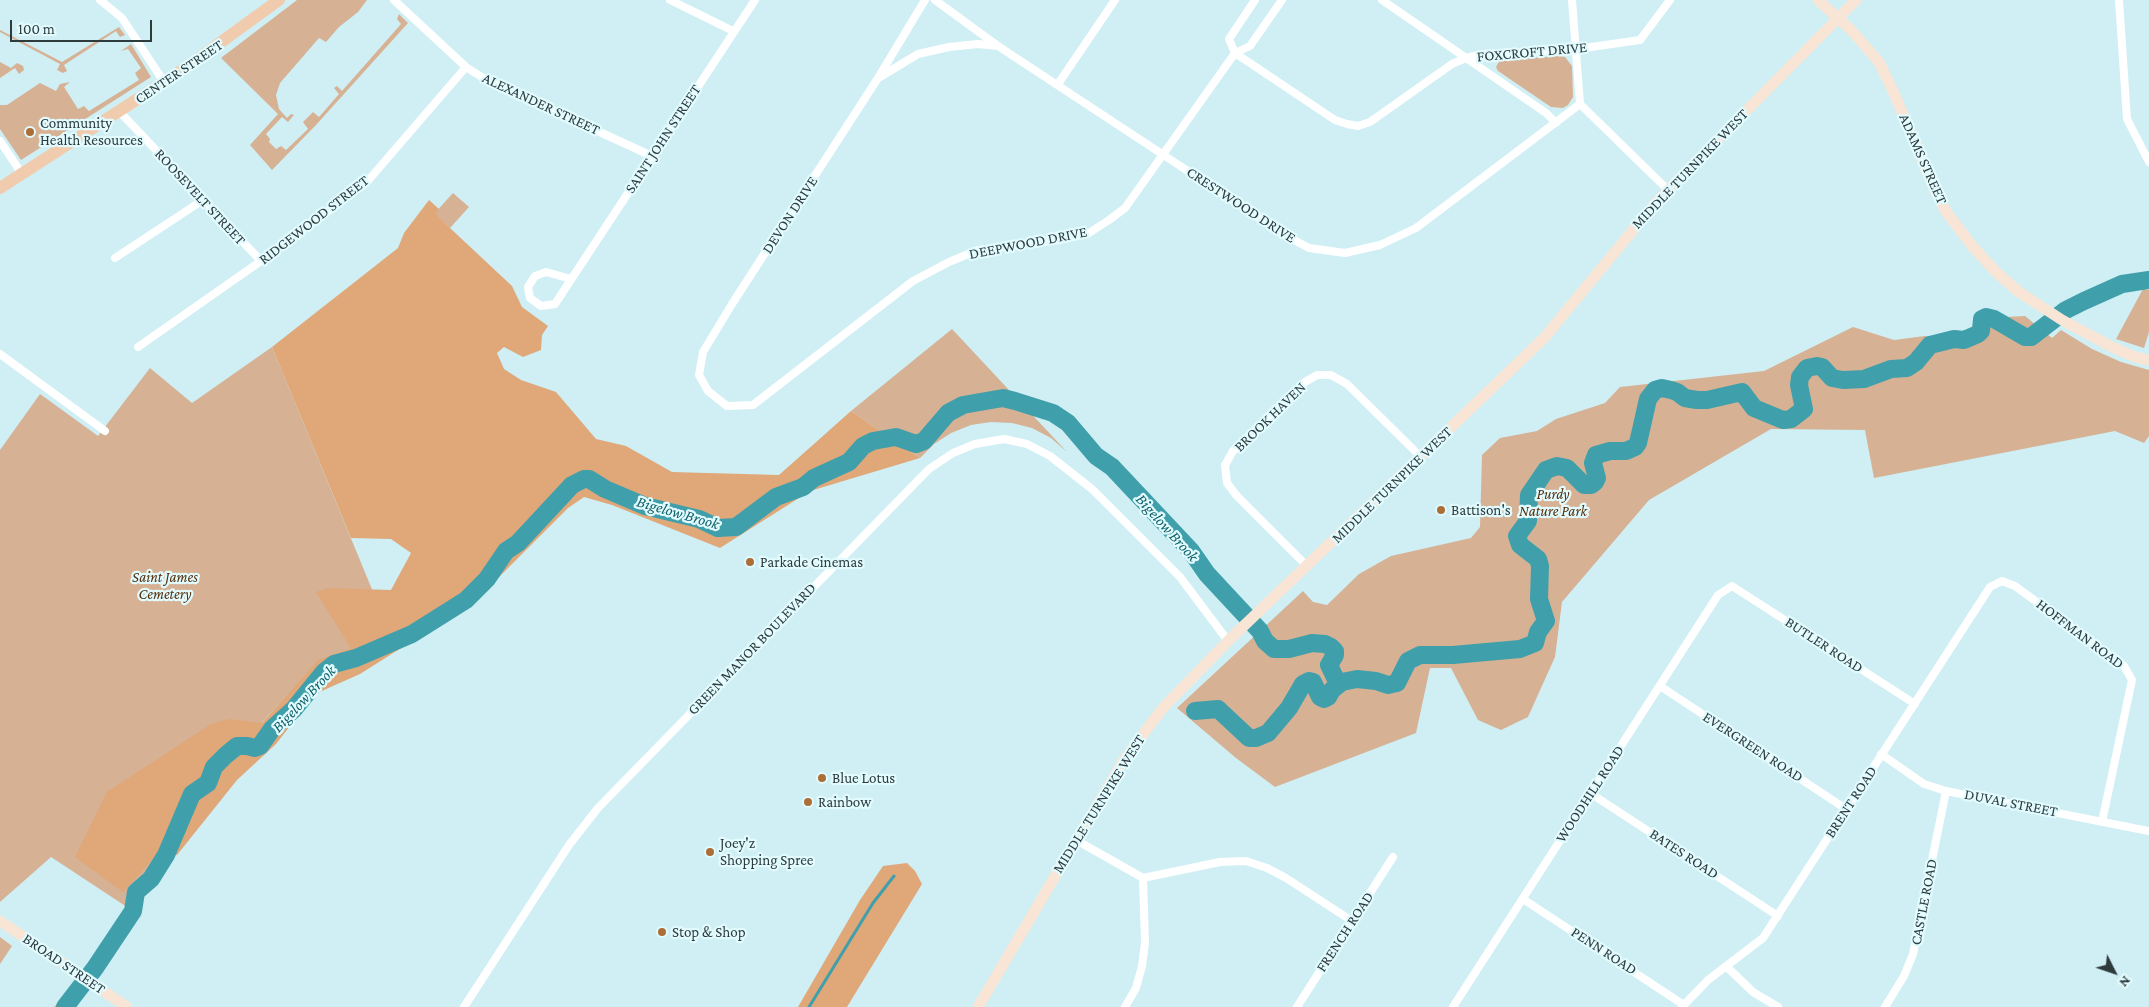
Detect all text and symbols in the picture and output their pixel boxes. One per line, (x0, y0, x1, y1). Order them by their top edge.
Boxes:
scale bar (12, 10, 155, 42)
text: 100 m (18, 21, 55, 37)
street label: CENTER STREET (132, 36, 226, 108)
street label: FOXCROFT DRIVE (1476, 38, 1588, 66)
street label: ALEXANDER STREET (479, 69, 603, 139)
street label: SAINT JOHN STREET (621, 81, 705, 197)
street label: MIDDLE TURNPIKE WEST (1628, 105, 1752, 233)
street label: ADAMS STREET (1895, 111, 1951, 207)
place label: Community Health Resources (40, 114, 143, 149)
marker: Community Health Resources (24, 126, 36, 138)
street label: ROOSEVELT STREET (151, 145, 249, 249)
street label: CRESTWOOD DRIVE (1183, 163, 1299, 247)
street label: RIDGEWOOD STREET (255, 171, 373, 269)
street label: DEVON DRIVE (758, 173, 822, 257)
street label: DEEPWOOD DRIVE (968, 223, 1088, 263)
street label: BROOK HAVEN (1230, 378, 1310, 456)
street label: MIDDLE TURNPIKE WEST (1328, 423, 1456, 547)
park label: Purdy Nature Park (1519, 485, 1587, 520)
water label: Bigelow Brook (1131, 490, 1203, 566)
water label: Bigelow Brook (635, 492, 721, 534)
place label: Battison's (1451, 501, 1511, 519)
marker: Battison's (1435, 504, 1447, 516)
place label: Parkade Cinemas (760, 553, 863, 571)
marker: Parkade Cinemas (744, 556, 756, 568)
park label: Saint James Cemetery (132, 568, 198, 603)
street label: GREEN MANOR BOULEVARD (684, 579, 820, 719)
street label: HOFFMAN ROAD (2033, 595, 2127, 673)
street label: BUTLER ROAD (1782, 613, 1866, 677)
water label: Bigelow Brook (268, 661, 340, 737)
street label: EVERGREEN ROAD (1699, 708, 1807, 786)
street label: MIDDLE TURNPIKE WEST (1049, 731, 1149, 877)
street label: WOODHILL ROAD (1552, 742, 1628, 846)
street label: BRENT ROAD (1821, 763, 1881, 841)
place label: Blue Lotus (832, 769, 895, 787)
marker: Blue Lotus (816, 772, 828, 784)
street label: DUVAL STREET (1963, 785, 2059, 821)
place label: Rainbow (818, 793, 871, 811)
marker: Rainbow (802, 796, 814, 808)
street label: BATES ROAD (1646, 825, 1722, 883)
place label: Joey'z Shopping Spree (720, 834, 813, 869)
marker: Joey'z Shopping Spree (704, 846, 716, 858)
street label: CASTLE ROAD (1907, 857, 1941, 947)
street label: FRENCH ROAD (1312, 889, 1378, 975)
place label: Stop & Shop (672, 923, 746, 941)
street label: PENN ROAD (1568, 923, 1640, 979)
marker: Stop & Shop (656, 926, 668, 938)
street label: BROAD STREET (19, 930, 109, 998)
north arrow (2089, 947, 2139, 997)
text: N (2116, 973, 2134, 991)

